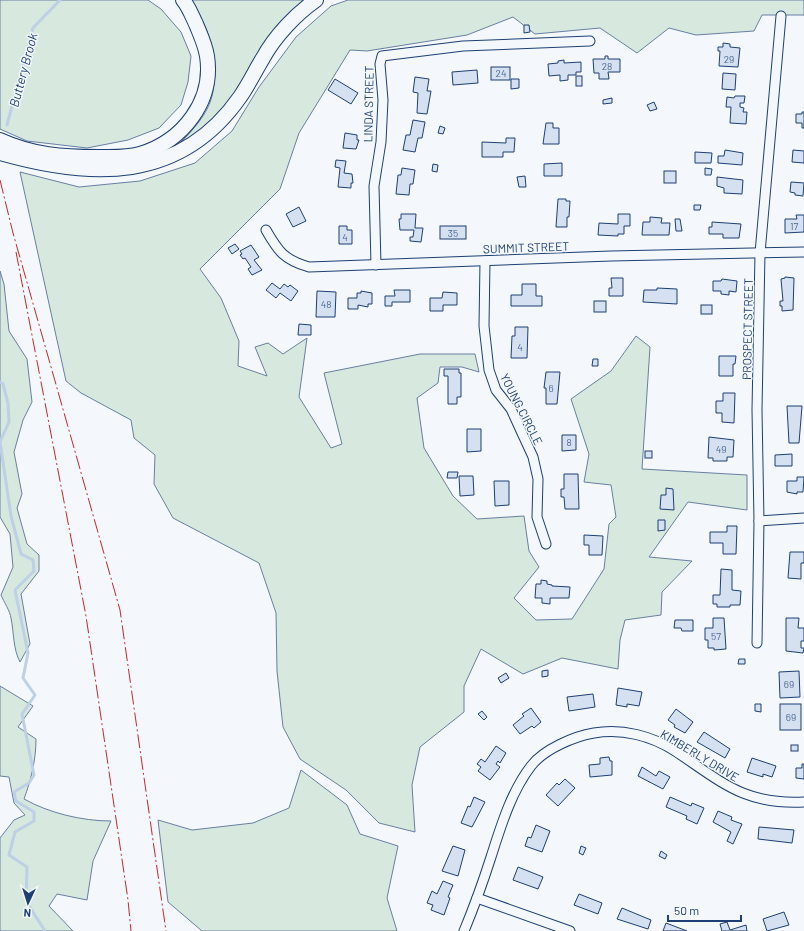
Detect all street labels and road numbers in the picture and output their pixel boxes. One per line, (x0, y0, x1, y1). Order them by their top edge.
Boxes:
street label: LINDA STREET (360, 65, 376, 143)
street label: SUMMIT STREET (483, 238, 570, 256)
street label: PROSPECT STREET (739, 278, 755, 380)
street label: YOUNG CIRCLE (498, 371, 546, 447)
street label: KIMBERLY DRIVE (658, 726, 742, 784)

